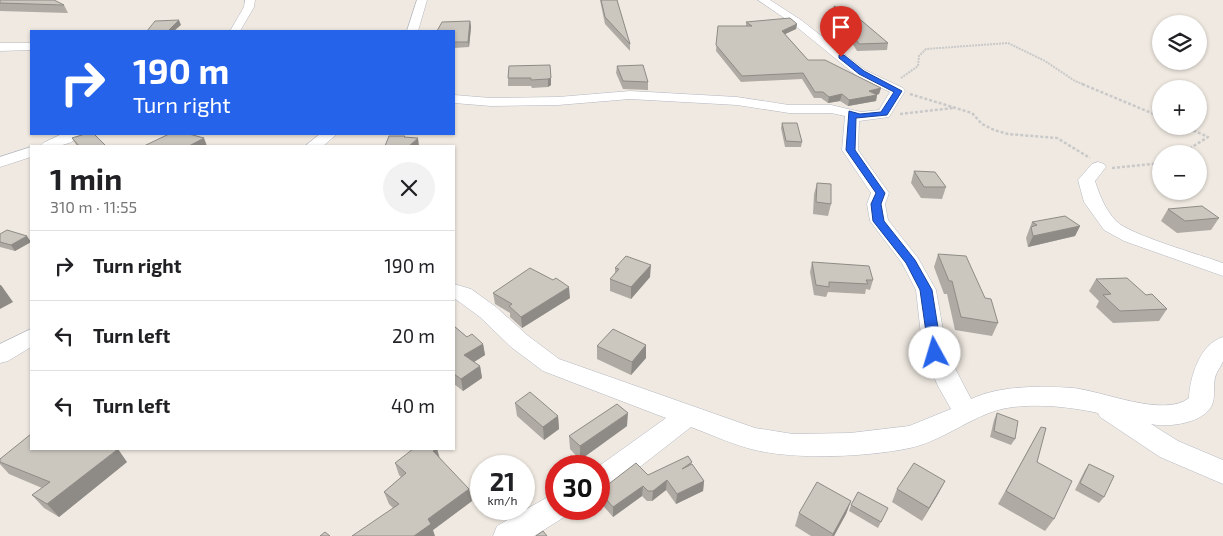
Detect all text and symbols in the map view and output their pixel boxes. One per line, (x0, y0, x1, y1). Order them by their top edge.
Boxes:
pin (820, 6, 862, 57)
icon: arrive (827, 13, 855, 41)
map controls (1152, 15, 1207, 200)
button: layers (1152, 15, 1207, 70)
text: 190 m (133, 49, 229, 91)
icon: right (50, 50, 115, 115)
button: + (1152, 80, 1207, 135)
text: Turn right (133, 91, 231, 117)
button: − (1152, 145, 1207, 200)
text: 1 min (50, 160, 122, 196)
button: close (383, 162, 435, 214)
text: 310 m · 11:55 (50, 197, 137, 216)
icon: right (50, 252, 78, 280)
text: Turn right (93, 254, 181, 277)
text: 190 m (384, 254, 435, 277)
icon: left (50, 322, 78, 350)
text: Turn left (93, 324, 170, 347)
text: 20 m (392, 324, 435, 347)
position arrow (908, 326, 960, 378)
icon: left (50, 392, 78, 420)
text: Turn left (93, 394, 170, 417)
text: 40 m (391, 394, 435, 417)
speed limit sign: 30 (545, 455, 610, 520)
text: 21 (490, 466, 515, 496)
text: km/h (488, 493, 517, 507)

